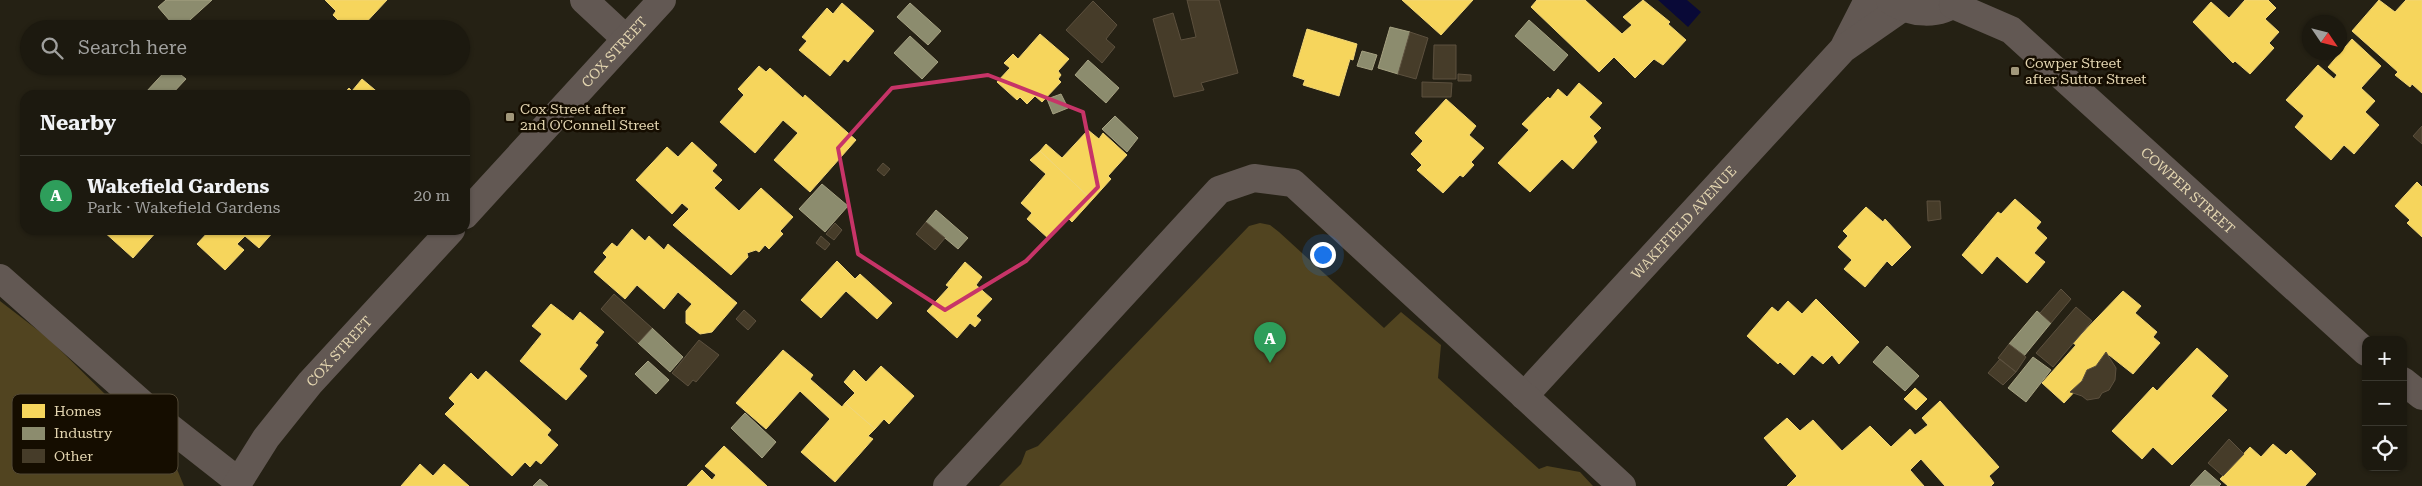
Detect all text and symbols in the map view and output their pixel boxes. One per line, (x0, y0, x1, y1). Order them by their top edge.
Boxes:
street label: COX STREET (578, 14, 650, 90)
north arrow (2302, 15, 2347, 60)
search box (20, 20, 470, 75)
icon: search (38, 34, 66, 62)
text: Search here (78, 36, 187, 59)
place label: Cowper Street after Suttor Street (2025, 55, 2146, 87)
marker: Cowper Street after Suttor Street (2009, 65, 2021, 77)
place label: Cox Street after 2nd O'Connell Street (520, 101, 659, 133)
text: Nearby (40, 111, 116, 135)
marker: Cox Street after 2nd O'Connell Street (504, 111, 516, 123)
street label: COWPER STREET (2138, 144, 2238, 237)
street label: WAKEFIELD AVENUE (1628, 163, 1740, 282)
text: Wakefield Gardens (87, 175, 269, 198)
text: A (50, 186, 62, 205)
text: 20 m (413, 186, 450, 205)
text: Park · Wakefield Gardens (87, 198, 280, 217)
your location (1310, 242, 1336, 268)
street label: COX STREET (303, 313, 375, 390)
pin: A (1254, 322, 1286, 363)
map controls (2362, 336, 2407, 471)
button: + (2362, 336, 2407, 381)
button: − (2362, 381, 2407, 426)
legend (12, 394, 178, 474)
text: Homes (54, 403, 102, 419)
text: Industry (54, 425, 113, 441)
button: locate (2362, 426, 2407, 471)
text: Other (54, 448, 93, 464)

